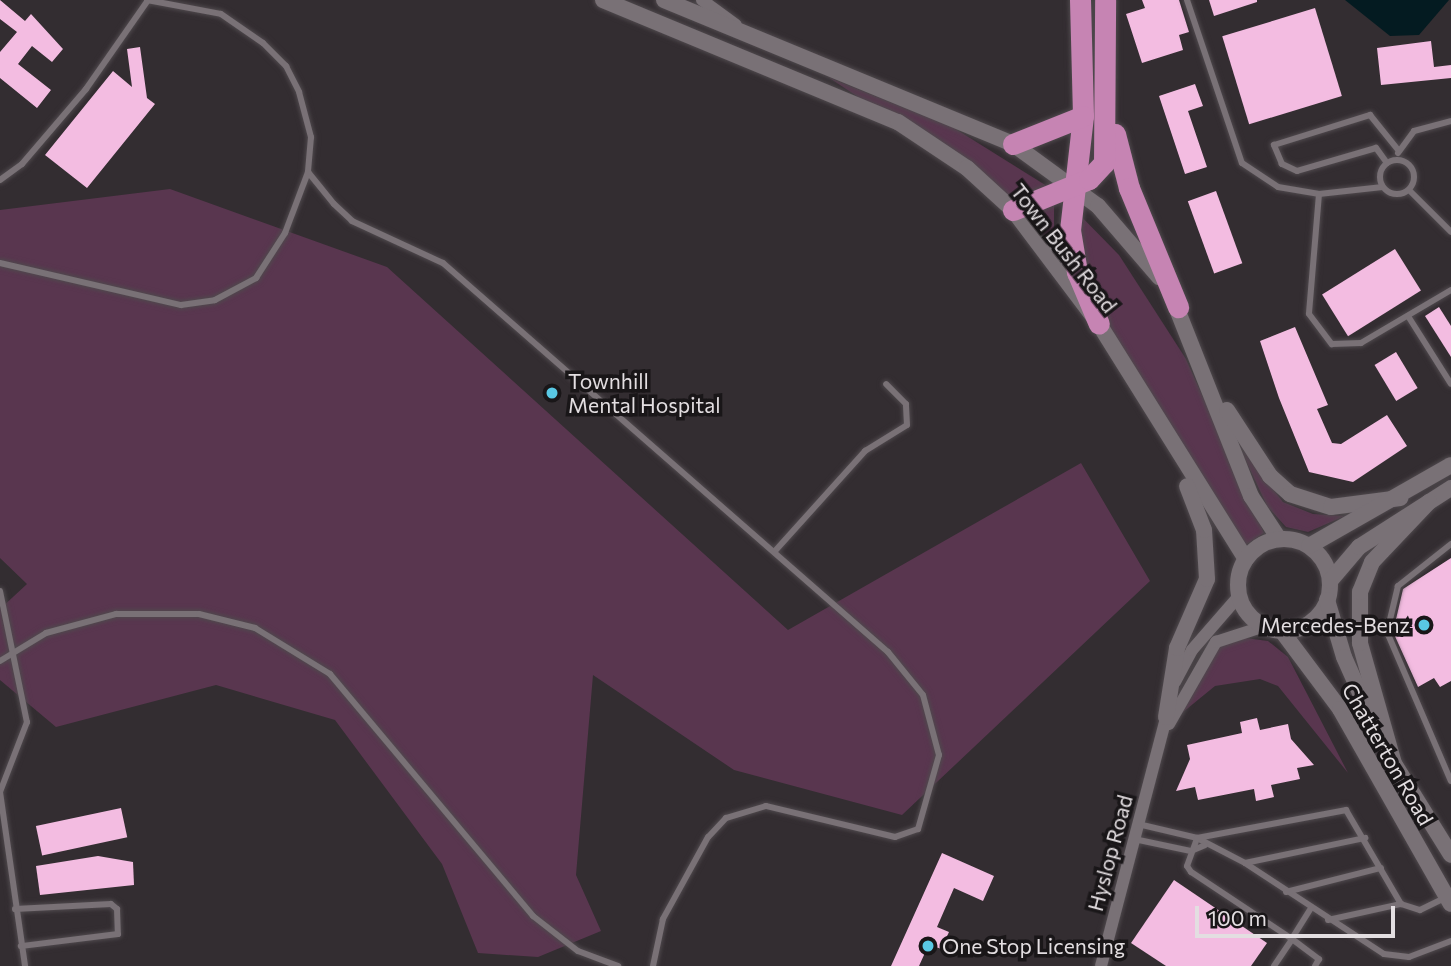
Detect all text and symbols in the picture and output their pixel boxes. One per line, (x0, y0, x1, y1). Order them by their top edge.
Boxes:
street label: Town Bush Road (1006, 178, 1122, 318)
place label: Townhill Mental Hospital (568, 368, 720, 418)
marker: Townhill Mental Hospital (542, 383, 562, 403)
place label: Mercedes-Benz (1261, 612, 1410, 638)
marker: Mercedes-Benz (1416, 617, 1432, 633)
street label: Chatterton Road (1337, 678, 1439, 830)
street label: Hyslop Road (1082, 792, 1138, 914)
scale bar (1199, 892, 1398, 936)
text: 100 m (1208, 905, 1267, 930)
place label: One Stop Licensing (942, 933, 1125, 959)
marker: One Stop Licensing (920, 938, 936, 954)

